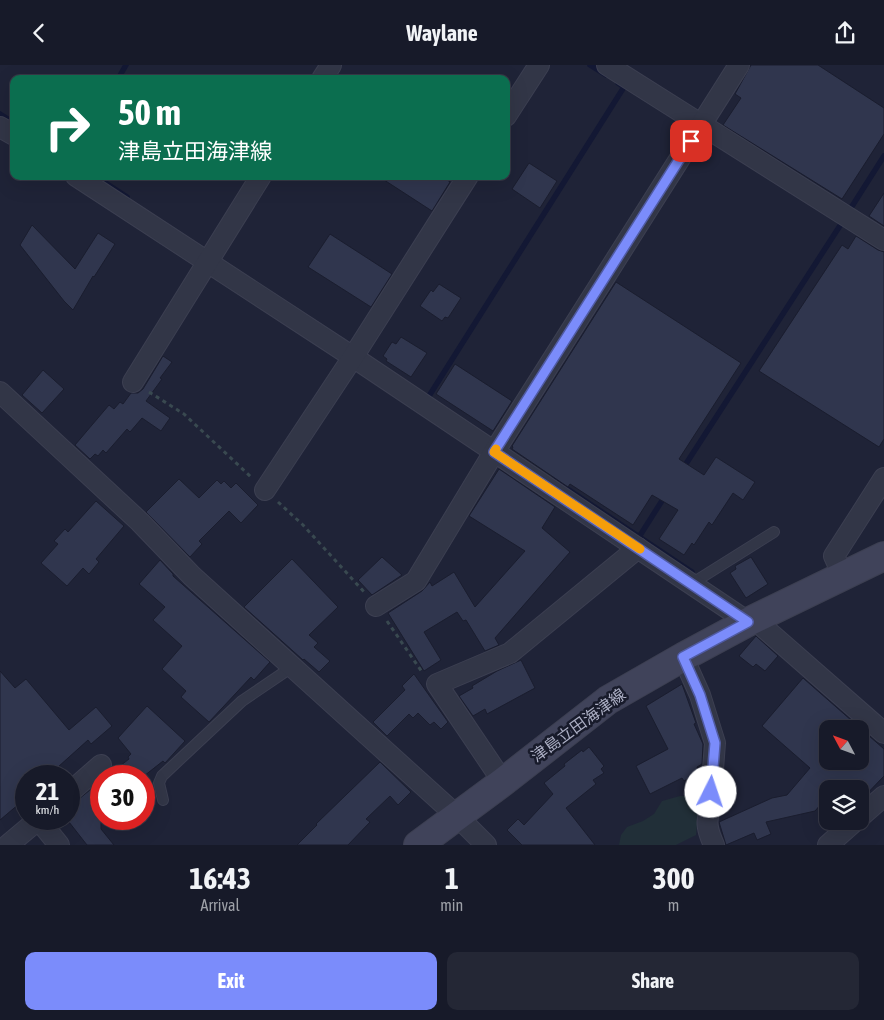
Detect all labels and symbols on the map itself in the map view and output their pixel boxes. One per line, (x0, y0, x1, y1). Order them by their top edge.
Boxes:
pin (670, 120, 712, 162)
street label: 津島立田海津線 (527, 685, 629, 765)
north arrow (819, 720, 869, 770)
speed limit sign: 30 (90, 765, 155, 830)
position arrow (684, 765, 736, 817)

